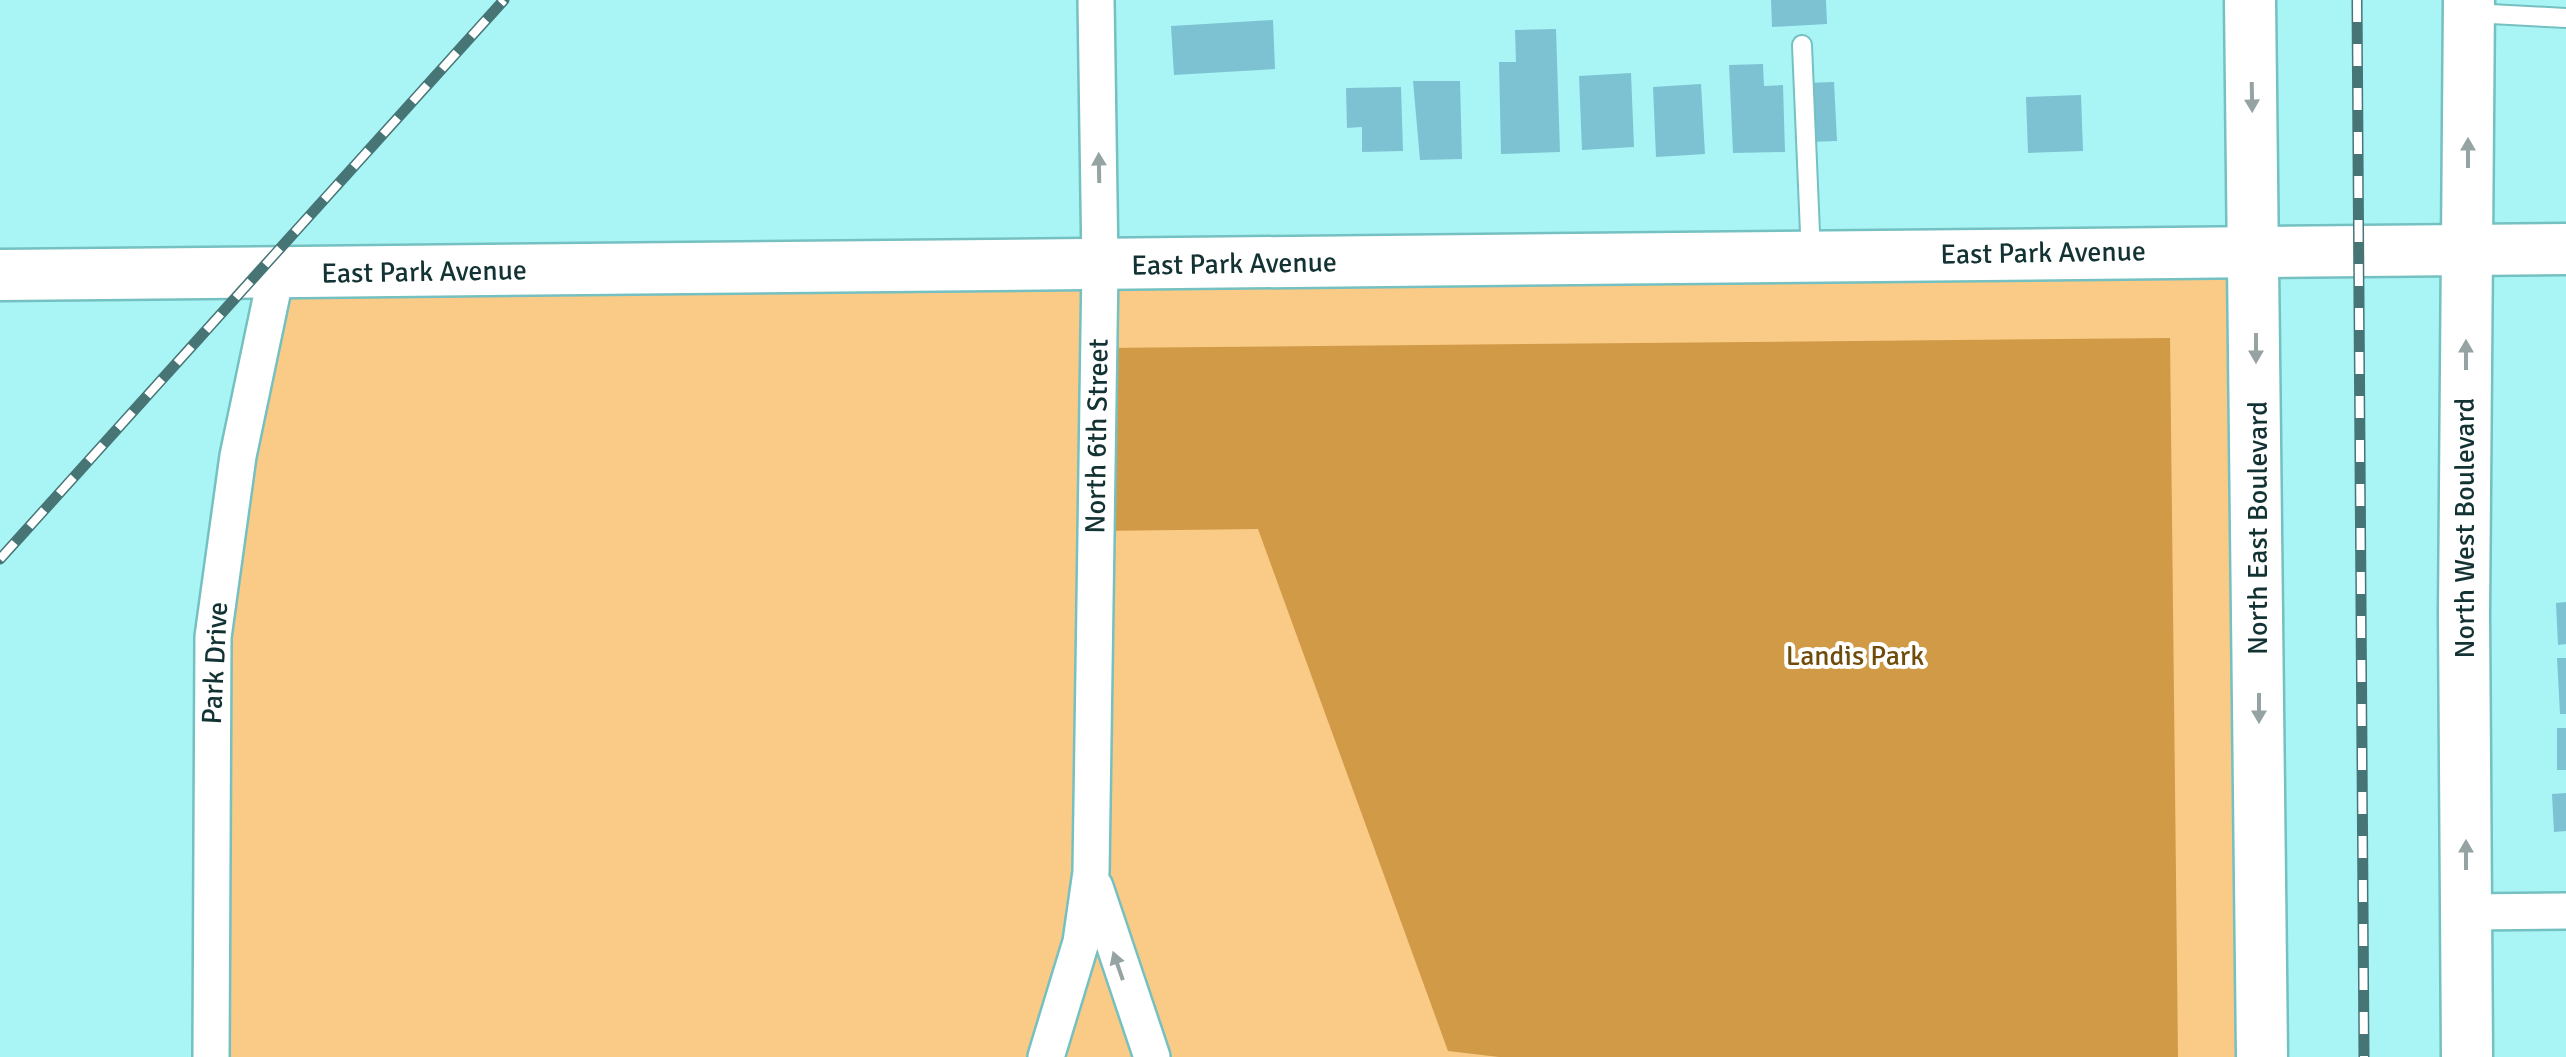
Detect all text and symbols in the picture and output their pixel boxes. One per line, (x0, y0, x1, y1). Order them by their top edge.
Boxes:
one-way arrow (2245, 82, 2261, 114)
one-way arrow (2460, 136, 2476, 168)
one-way arrow (1090, 151, 1106, 183)
street label: East Park Avenue (1940, 234, 2146, 272)
street label: East Park Avenue (1131, 245, 1337, 283)
street label: East Park Avenue (321, 253, 527, 291)
one-way arrow (2248, 333, 2264, 365)
street label: North 6th Street (1078, 338, 1116, 534)
one-way arrow (2458, 338, 2474, 370)
street label: North West Boulevard (2448, 398, 2482, 658)
street label: North East Boulevard (2241, 401, 2275, 655)
street label: Park Drive (195, 601, 235, 725)
park label: Landis Park (1786, 639, 1924, 673)
one-way arrow (2251, 693, 2267, 725)
one-way arrow (2458, 838, 2474, 870)
one-way arrow (1110, 950, 1125, 980)

